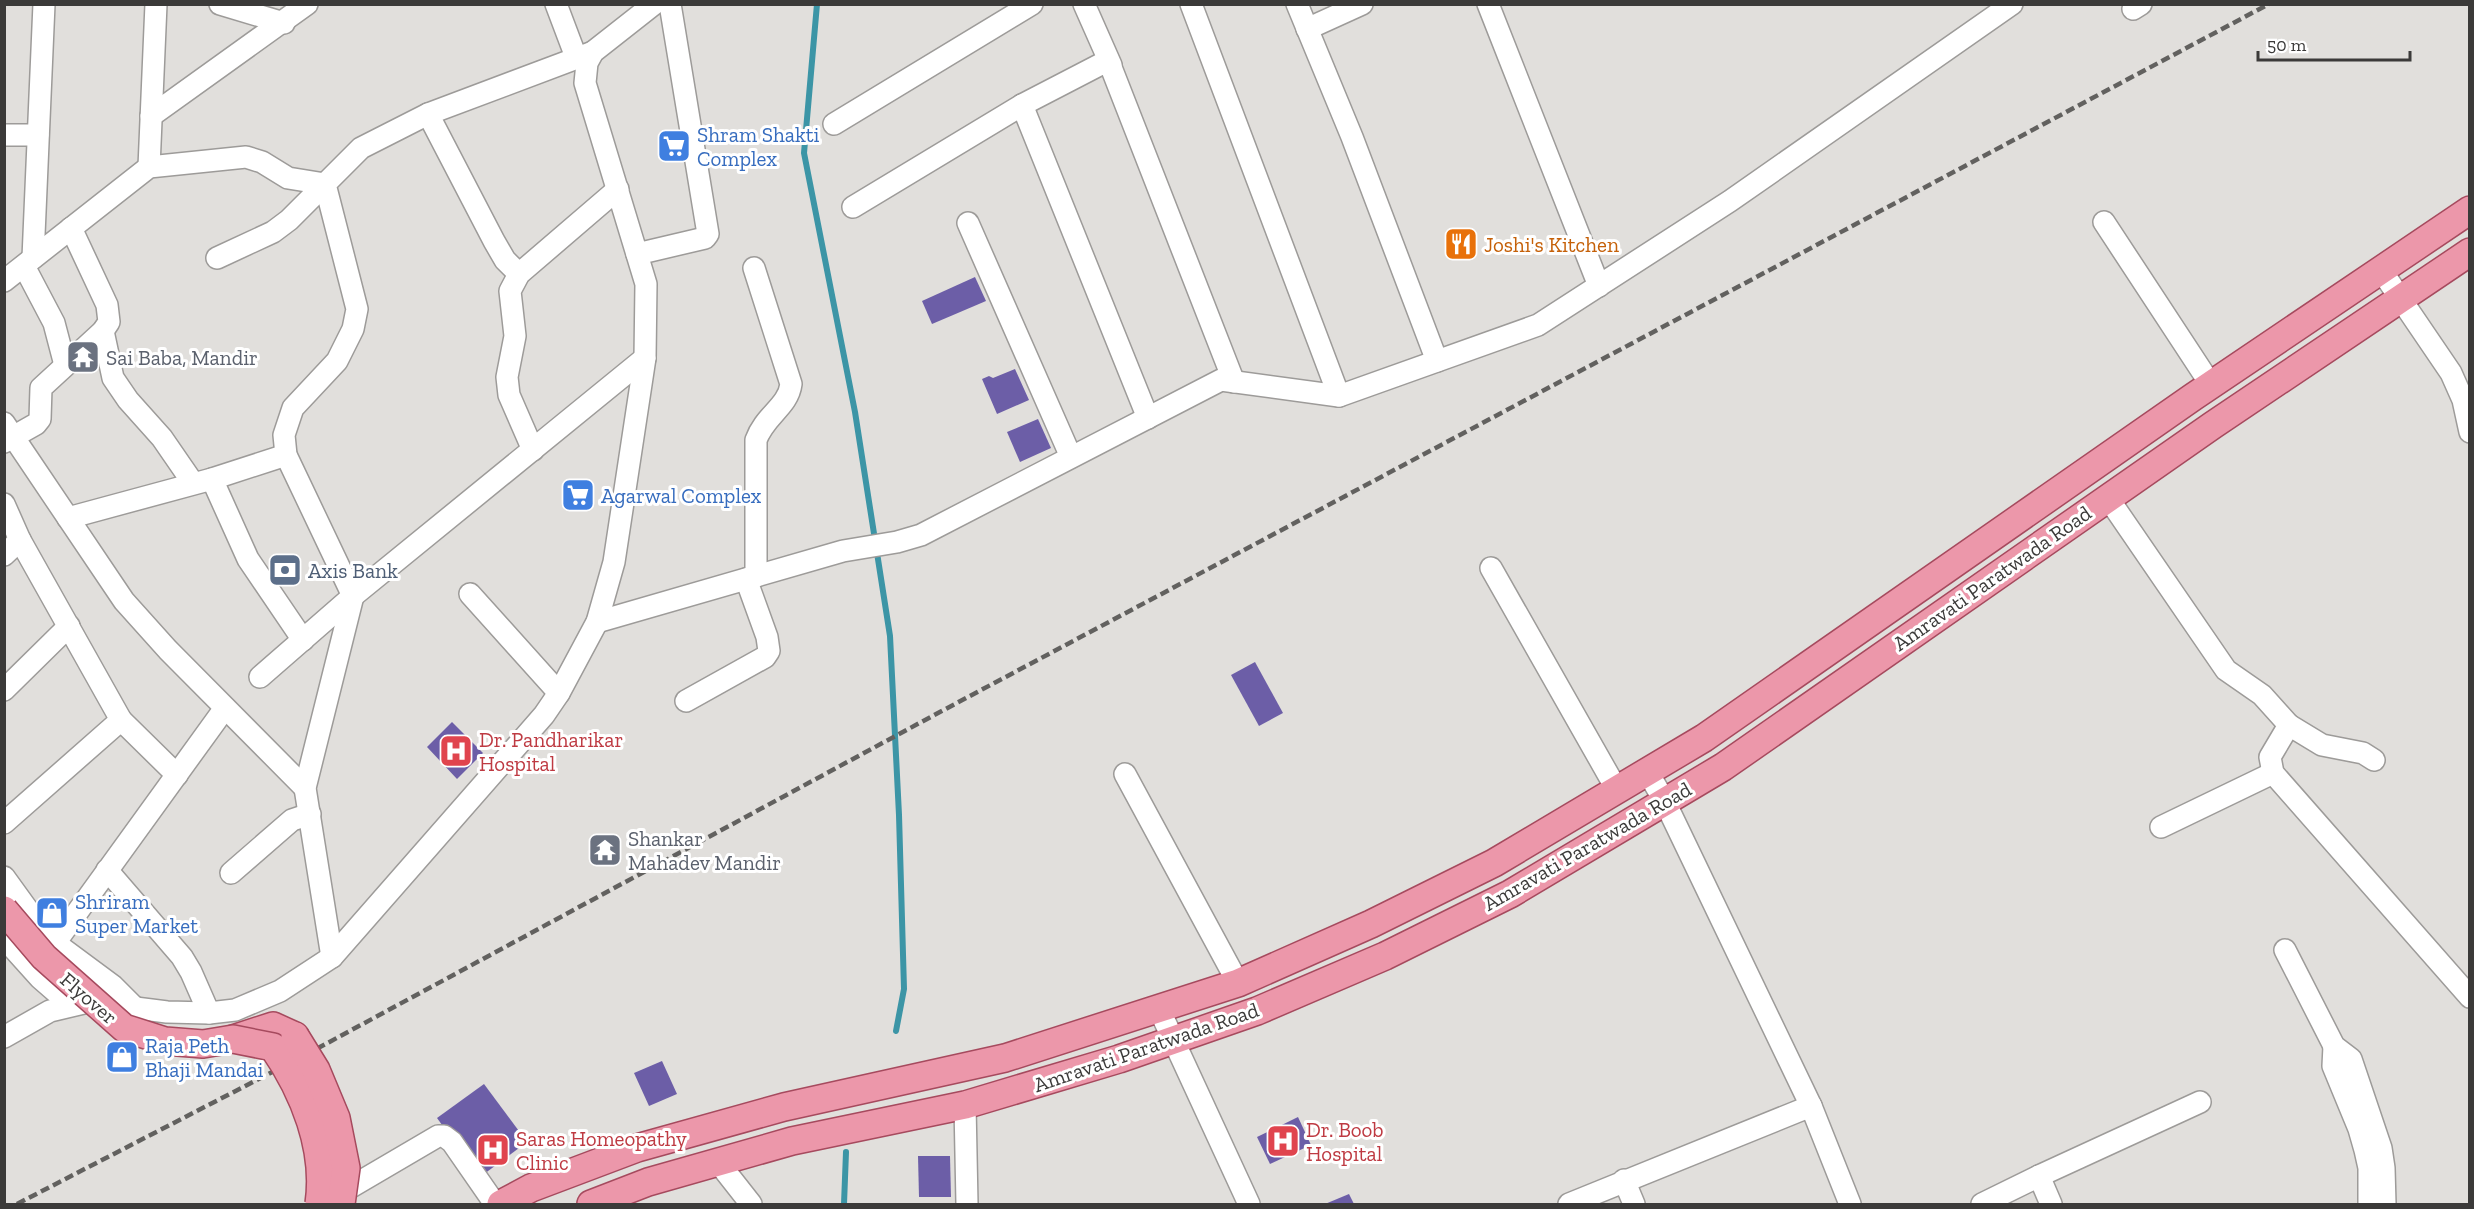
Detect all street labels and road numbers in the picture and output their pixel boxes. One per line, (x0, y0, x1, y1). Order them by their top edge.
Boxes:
street label: Amravati Paratwada Road (1888, 500, 2096, 656)
street label: Amravati Paratwada Road (1478, 776, 1696, 916)
street label: Flyover (56, 967, 122, 1029)
street label: Amravati Paratwada Road (1030, 997, 1262, 1097)

